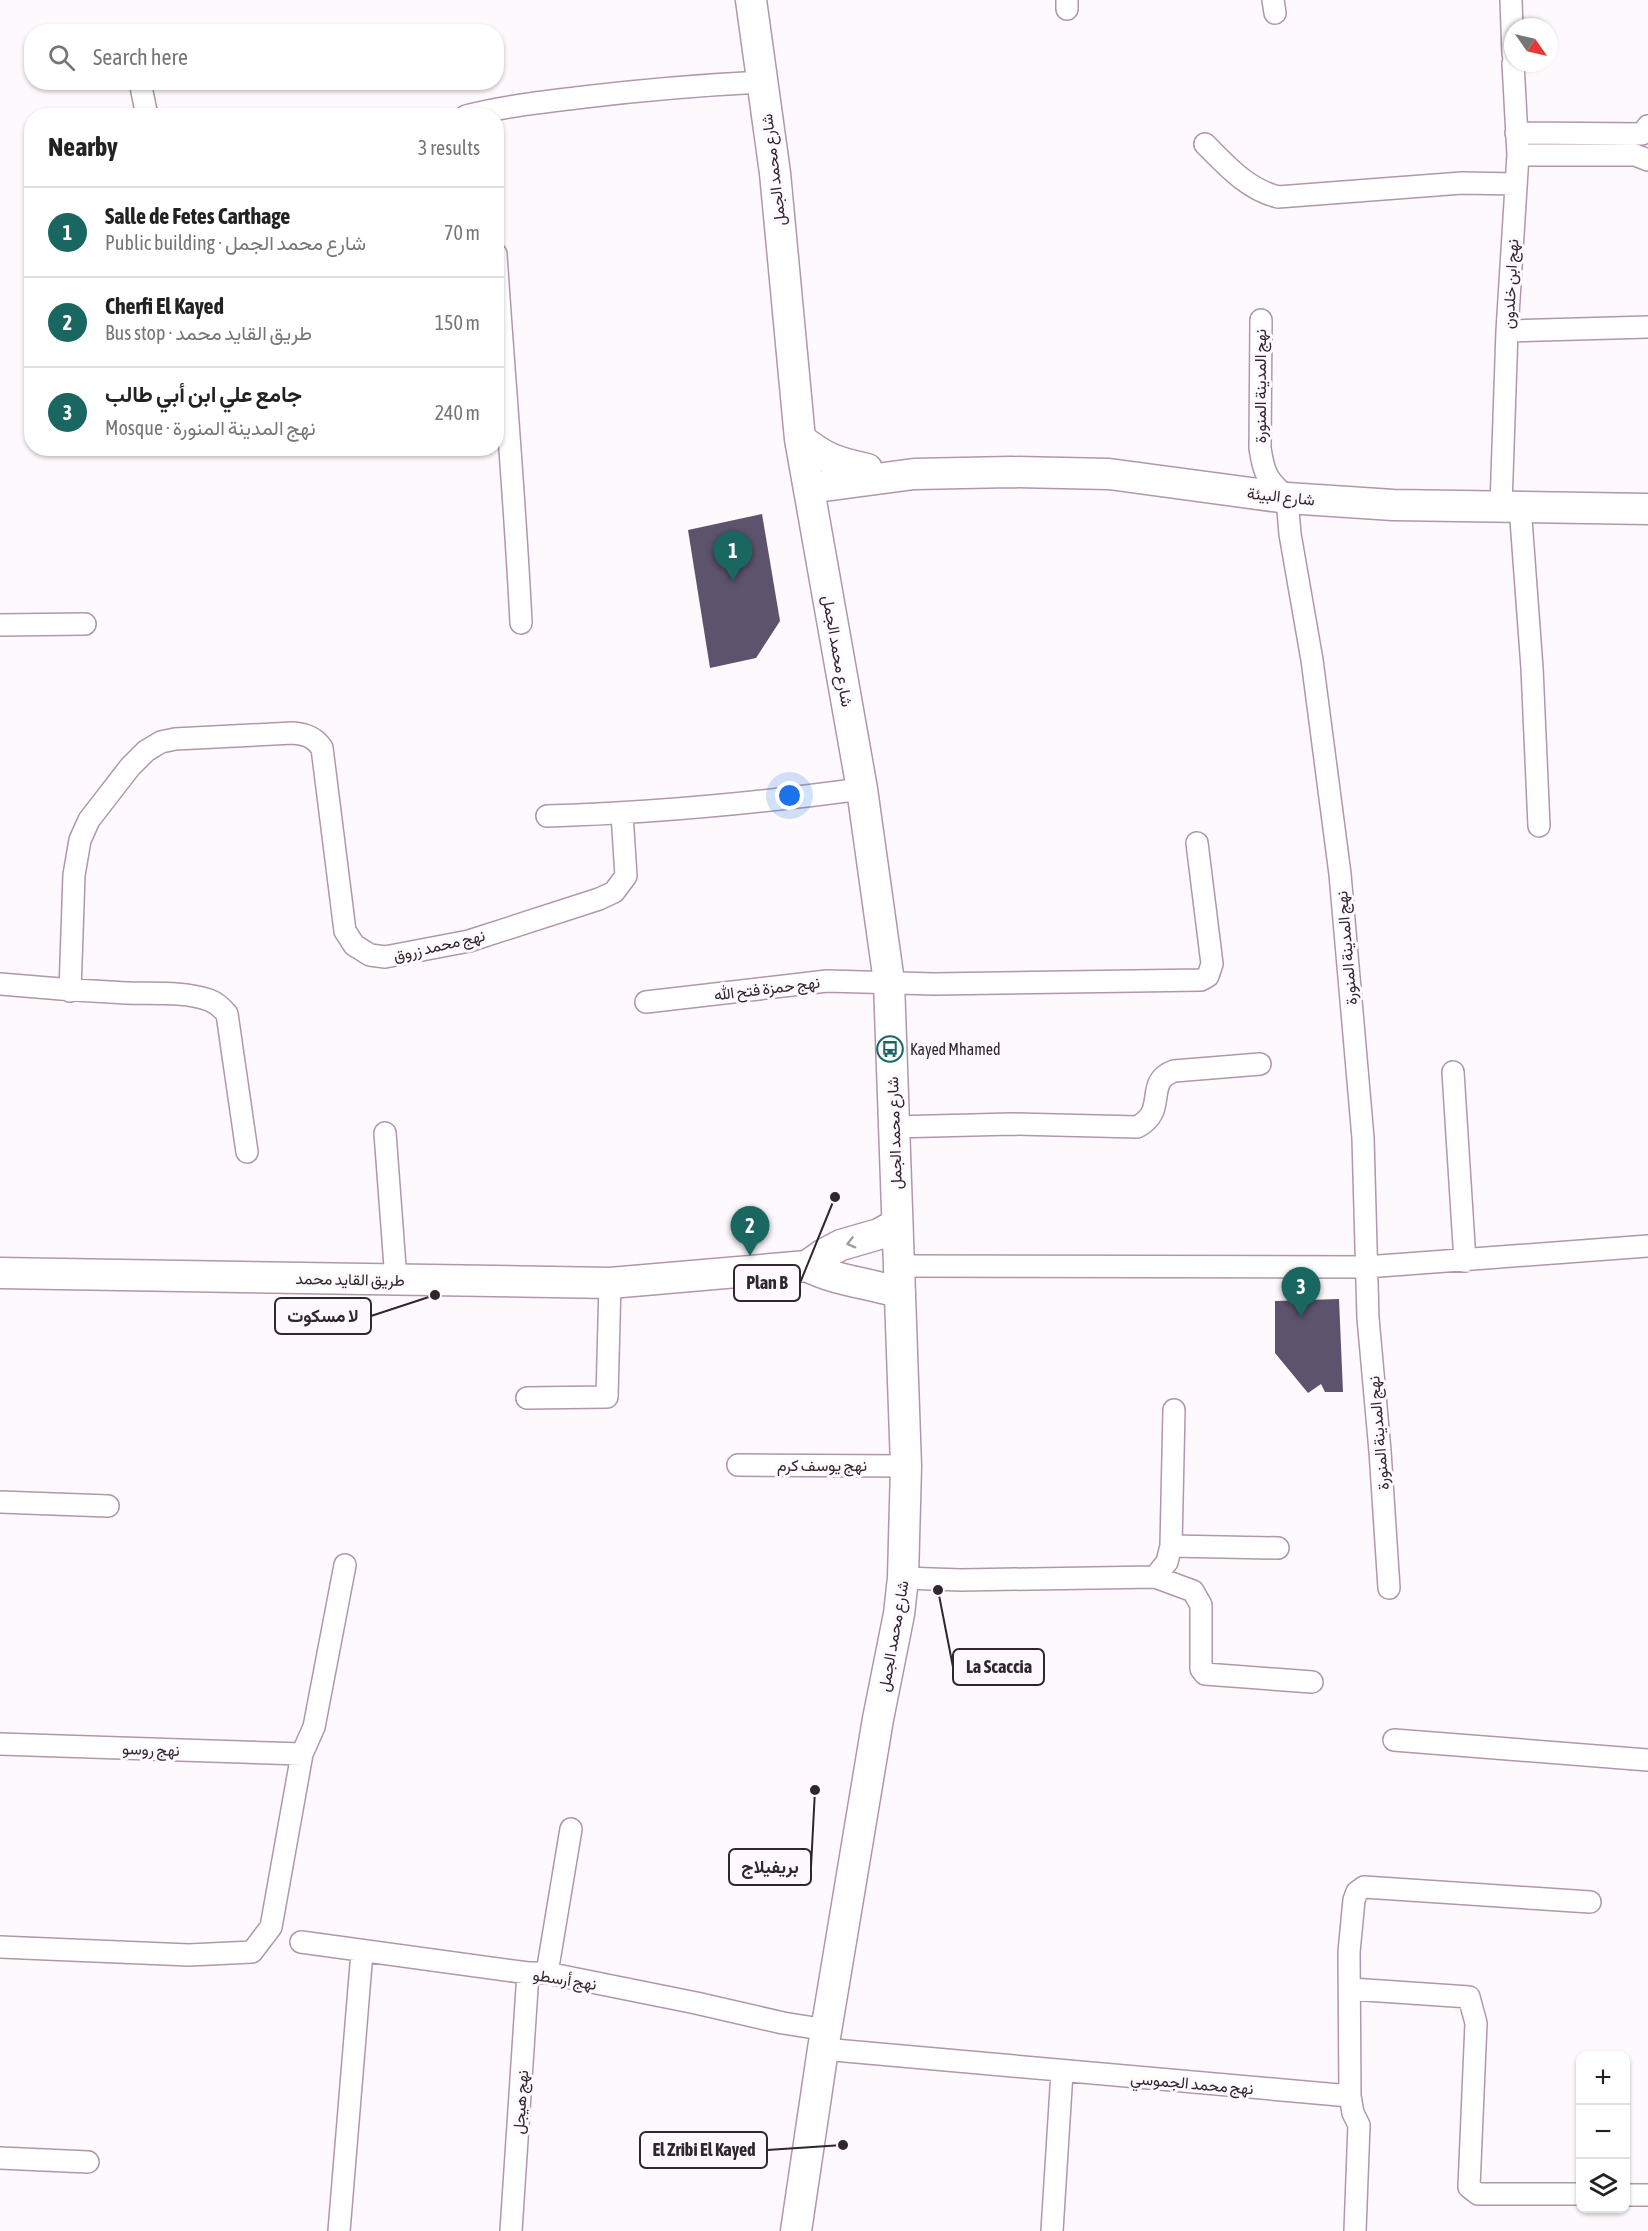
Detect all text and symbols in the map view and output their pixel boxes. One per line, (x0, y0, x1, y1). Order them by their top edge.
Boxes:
north arrow (1504, 18, 1558, 72)
search box (24, 24, 504, 90)
icon: search (45, 41, 78, 74)
text: Search here (93, 44, 188, 70)
street label: شارع محمد الجمل (757, 113, 792, 227)
text: Nearby (48, 132, 118, 162)
text: 3 results (418, 136, 480, 159)
text: Salle de Fetes Carthage (105, 203, 290, 229)
text: 1 (63, 221, 72, 244)
text: 70 m (444, 221, 480, 244)
text: Public building · شارع محمد الجمل (105, 231, 366, 254)
street label: نهج ابن خلدون (1499, 239, 1524, 330)
text: Cherfi El Kayed (105, 293, 224, 319)
text: 2 (63, 311, 72, 334)
text: 150 m (435, 311, 480, 334)
text: Bus stop · طريق القايد محمد (105, 321, 312, 344)
street label: نهج المدينة المنورة (1251, 329, 1272, 443)
text: جامع علي ابن أبي طالب (105, 381, 302, 407)
text: 3 (63, 401, 72, 424)
text: 240 m (435, 401, 480, 424)
text: Mosque · نهج المدينة المنورة (105, 416, 316, 439)
street label: شارع البيئة (1246, 483, 1316, 511)
pin: 1 (714, 532, 752, 581)
street label: شارع محمد الجمل (816, 594, 857, 709)
your location (775, 781, 804, 810)
street label: نهج المدينة المنورة (1332, 890, 1363, 1006)
street label: نهج محمد زروق (391, 926, 487, 967)
street label: نهج حمزة فتح الله (713, 973, 821, 1006)
bus stop icon: Kayed Mhamed (875, 1034, 905, 1064)
place label: Kayed Mhamed (910, 1040, 1001, 1059)
street label: شارع محمد الجمل (883, 1076, 908, 1190)
pin: 2 (730, 1206, 770, 1256)
one-way arrow (846, 1235, 856, 1248)
callout: Plan B (734, 1265, 800, 1301)
pin: 3 (1282, 1268, 1320, 1317)
street label: طريق القايد محمد (295, 1269, 405, 1291)
text: Plan B (746, 1272, 788, 1293)
callout: لا مسكوت (275, 1298, 371, 1334)
text: لا مسكوت (287, 1305, 359, 1327)
street label: نهج المدينة المنورة (1364, 1375, 1395, 1491)
street label: نهج يوسف كرم (777, 1456, 867, 1477)
street label: شارع محمد الجمل (874, 1579, 915, 1694)
callout: La Scaccia (953, 1649, 1044, 1685)
text: La Scaccia (966, 1656, 1032, 1677)
street label: نهج روسو (122, 1739, 180, 1762)
callout: بريفيلاج (729, 1849, 811, 1885)
text: بريفيلاج (741, 1856, 799, 1879)
street label: نهج أرسطو (531, 1965, 598, 1996)
map controls (1576, 2051, 1630, 2213)
button: + (1576, 2051, 1630, 2105)
street label: نهج هيجل (509, 2069, 534, 2135)
street label: نهج محمد الجموسي (1129, 2069, 1254, 2102)
button: − (1576, 2105, 1630, 2159)
callout: El Zribi El Kayed (640, 2132, 767, 2168)
text: El Zribi El Kayed (652, 2139, 756, 2160)
button: layers (1576, 2159, 1630, 2213)

